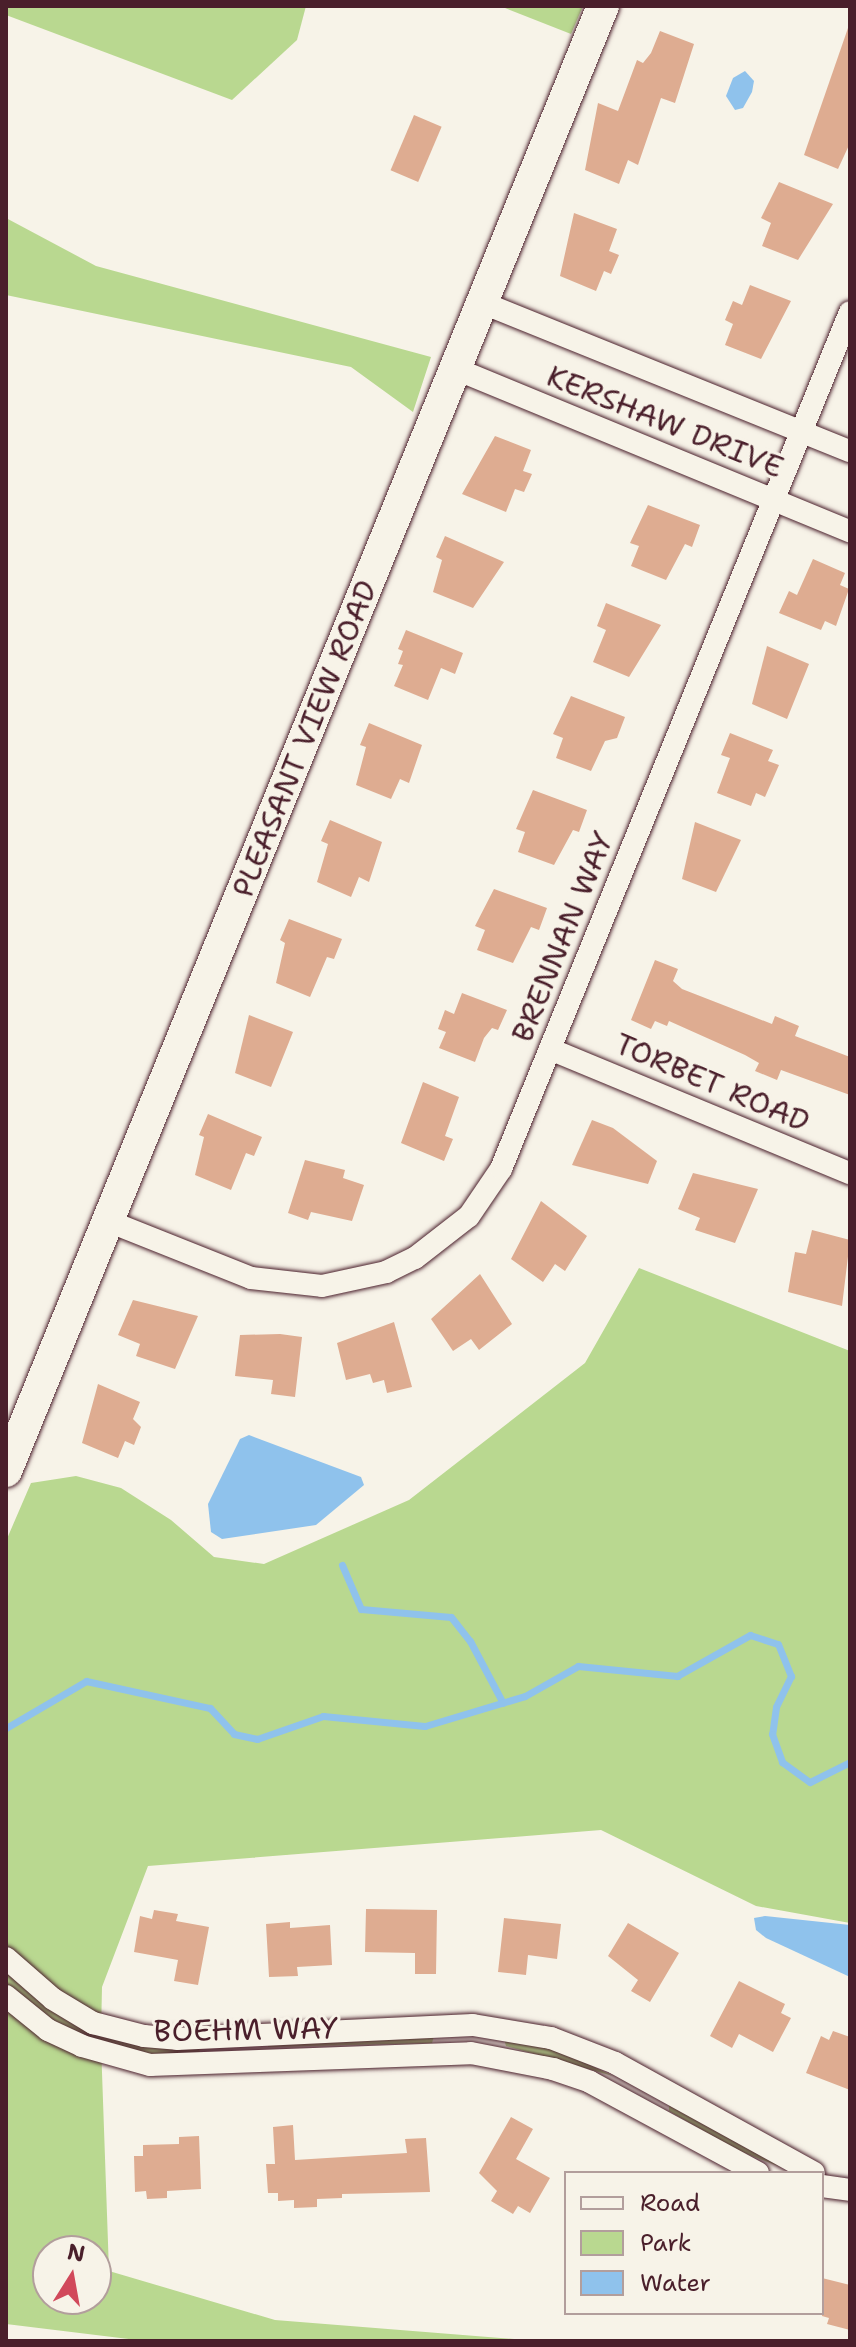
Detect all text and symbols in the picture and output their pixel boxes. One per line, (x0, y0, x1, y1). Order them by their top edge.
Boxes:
street label: KERSHAW DRIVE (542, 358, 788, 486)
street label: PLEASANT VIEW ROAD (225, 575, 385, 903)
street label: BRENNAN WAY (504, 827, 622, 1047)
street label: TORBET ROAD (609, 1026, 815, 1140)
street label: BOEHM WAY (153, 2010, 339, 2050)
legend (564, 2171, 824, 2315)
text: Road (640, 2187, 700, 2219)
text: Park (640, 2227, 692, 2259)
north arrow (32, 2235, 112, 2315)
text: N (65, 2237, 88, 2269)
text: Water (640, 2267, 711, 2299)

